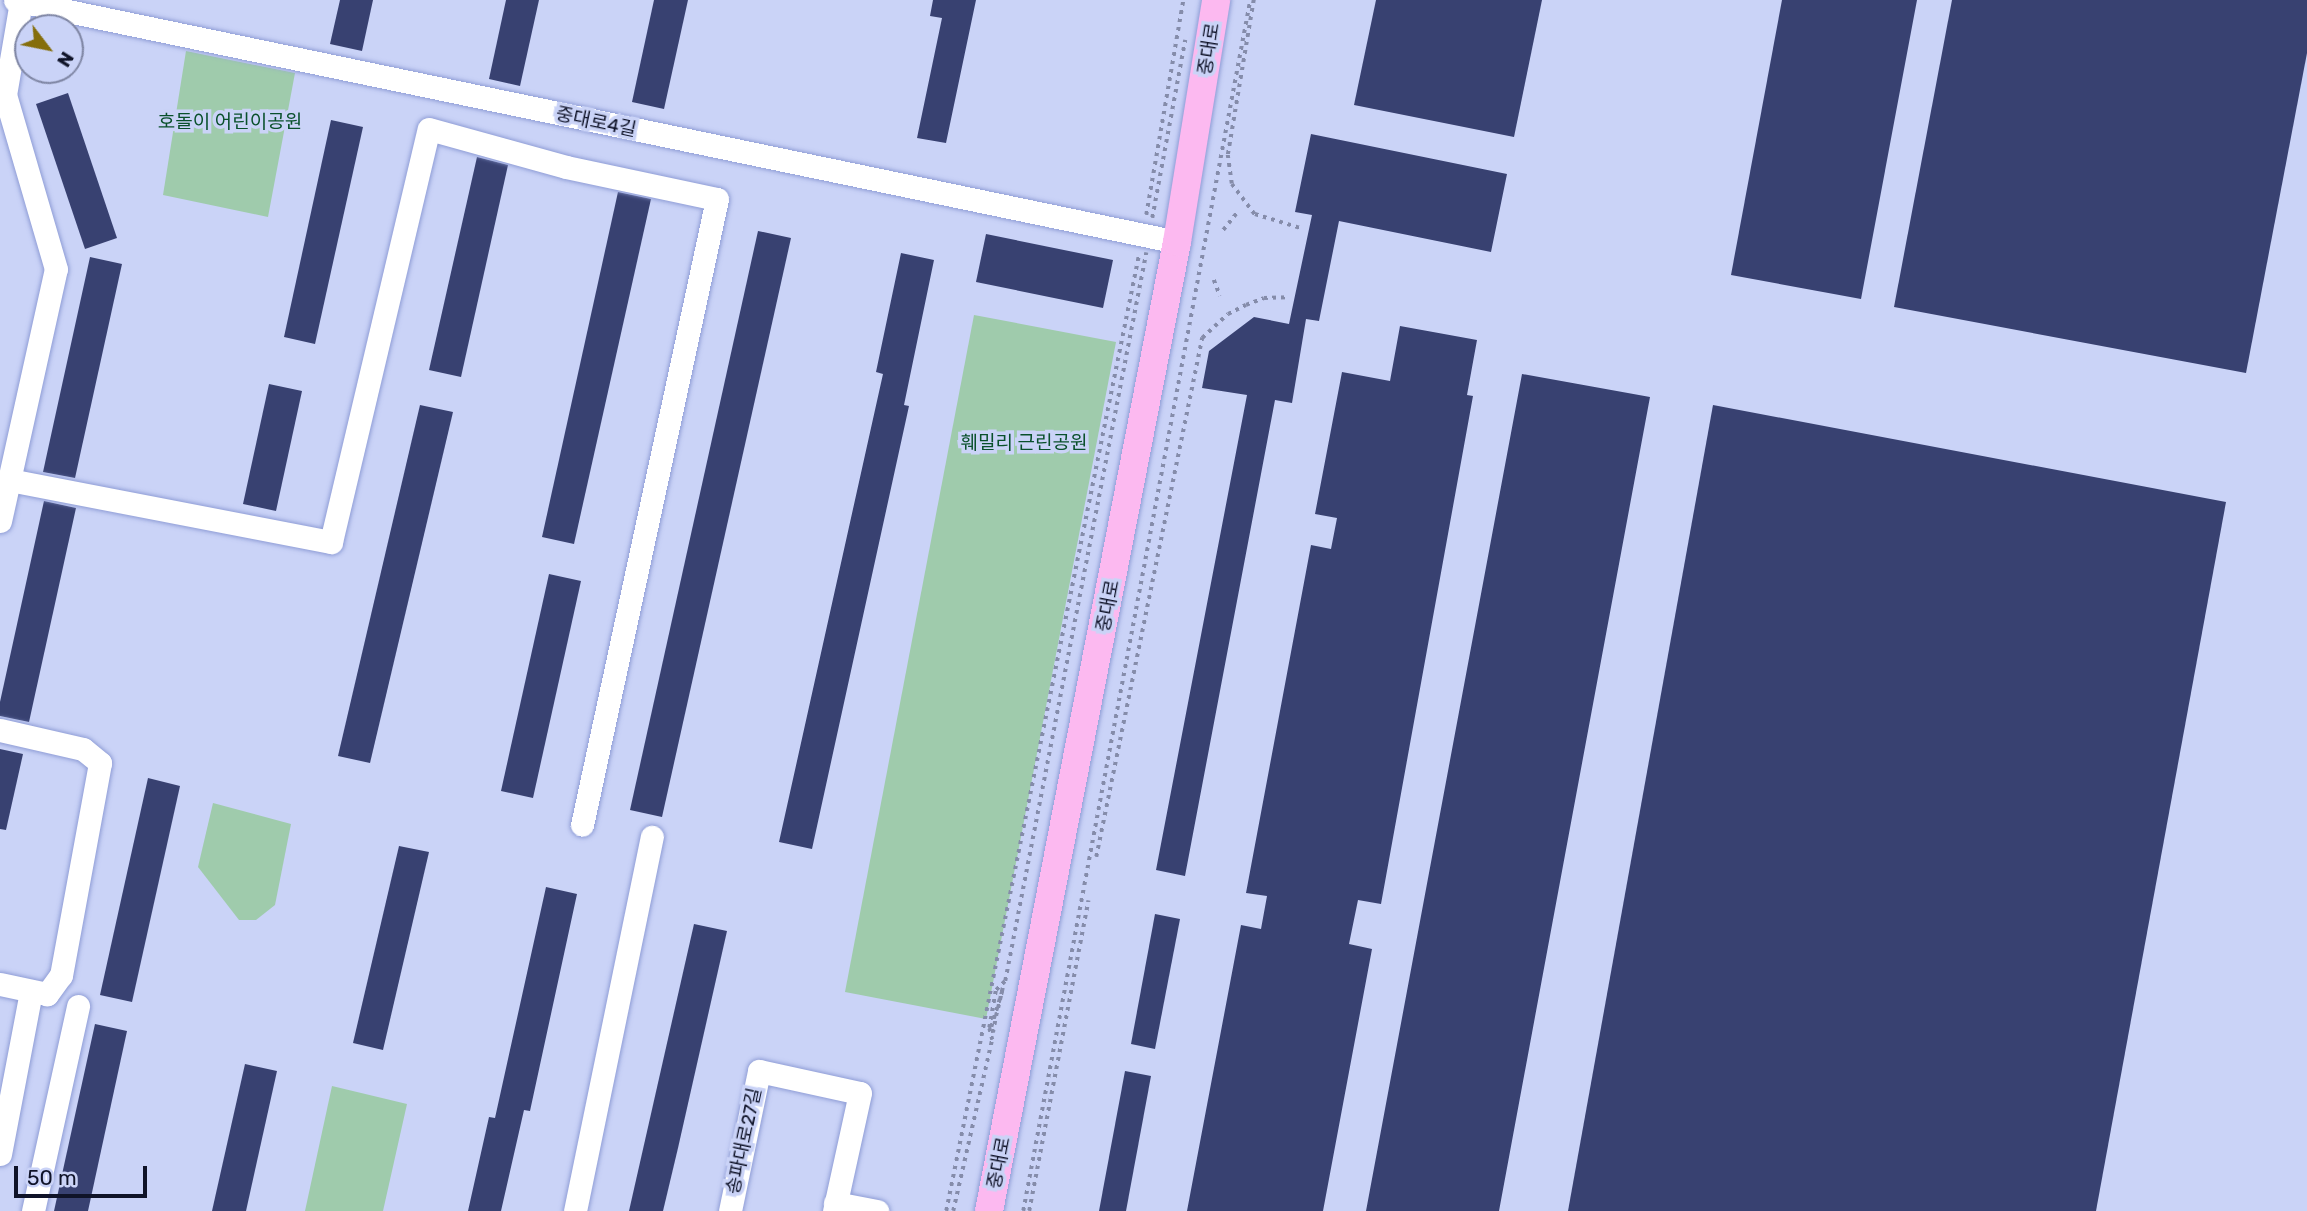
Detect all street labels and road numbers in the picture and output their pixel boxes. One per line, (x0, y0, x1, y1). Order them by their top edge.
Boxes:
street label: 중대로 (1194, 21, 1224, 77)
street label: 중대로4길 (554, 102, 638, 142)
street label: 중대로 (1092, 578, 1124, 634)
street label: 송파대로27길 (722, 1086, 766, 1196)
street label: 중대로 (983, 1135, 1015, 1191)

